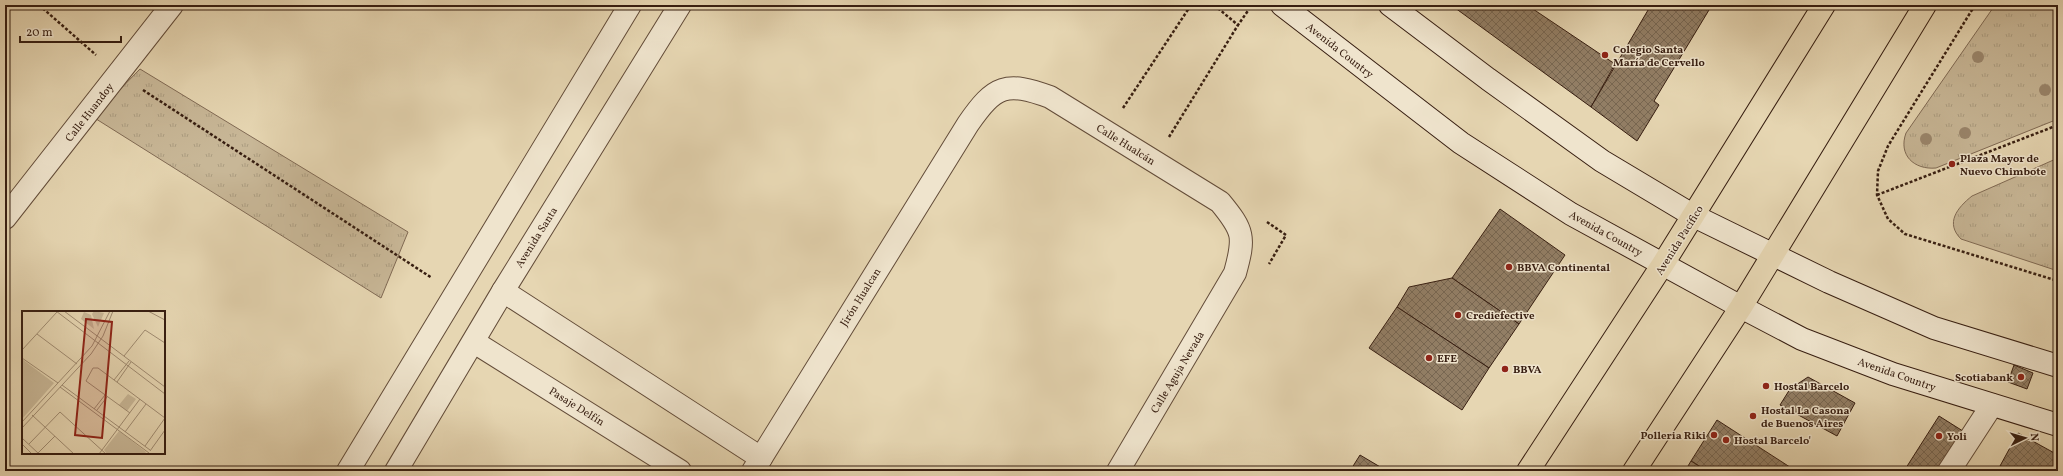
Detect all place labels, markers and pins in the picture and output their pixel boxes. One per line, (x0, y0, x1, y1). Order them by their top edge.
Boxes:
place label: Colegio Santa María de Cervello (1613, 43, 1705, 71)
marker: Colegio Santa María de Cervello (1600, 50, 1610, 60)
place label: Plaza Mayor de Nuevo Chimbote (1960, 152, 2046, 180)
marker: Plaza Mayor de Nuevo Chimbote (1947, 159, 1957, 169)
place label: BBVA Continental (1517, 261, 1610, 276)
marker: BBVA Continental (1504, 262, 1514, 272)
place label: Crediefective (1466, 309, 1535, 324)
marker: Crediefective (1453, 310, 1463, 320)
place label: EFE (1437, 352, 1457, 367)
marker: EFE (1424, 353, 1434, 363)
place label: BBVA (1513, 363, 1542, 378)
marker: BBVA (1500, 364, 1510, 374)
place label: Scotiabank (1955, 371, 2013, 386)
marker: Scotiabank (2016, 372, 2026, 382)
place label: Hostal Barcelo (1774, 380, 1849, 395)
marker: Hostal Barcelo (1761, 381, 1771, 391)
place label: Hostal La Casona de Buenos Aires (1761, 404, 1849, 432)
marker: Hostal La Casona de Buenos Aires (1748, 411, 1758, 421)
place label: Polleria Riki (1640, 429, 1706, 444)
marker: Polleria Riki (1709, 430, 1719, 440)
place label: Yoli (1947, 430, 1967, 445)
marker: Yoli (1934, 431, 1944, 441)
place label: Hostal Barcelo' (1734, 434, 1811, 449)
marker: Hostal Barcelo' (1721, 435, 1731, 445)

